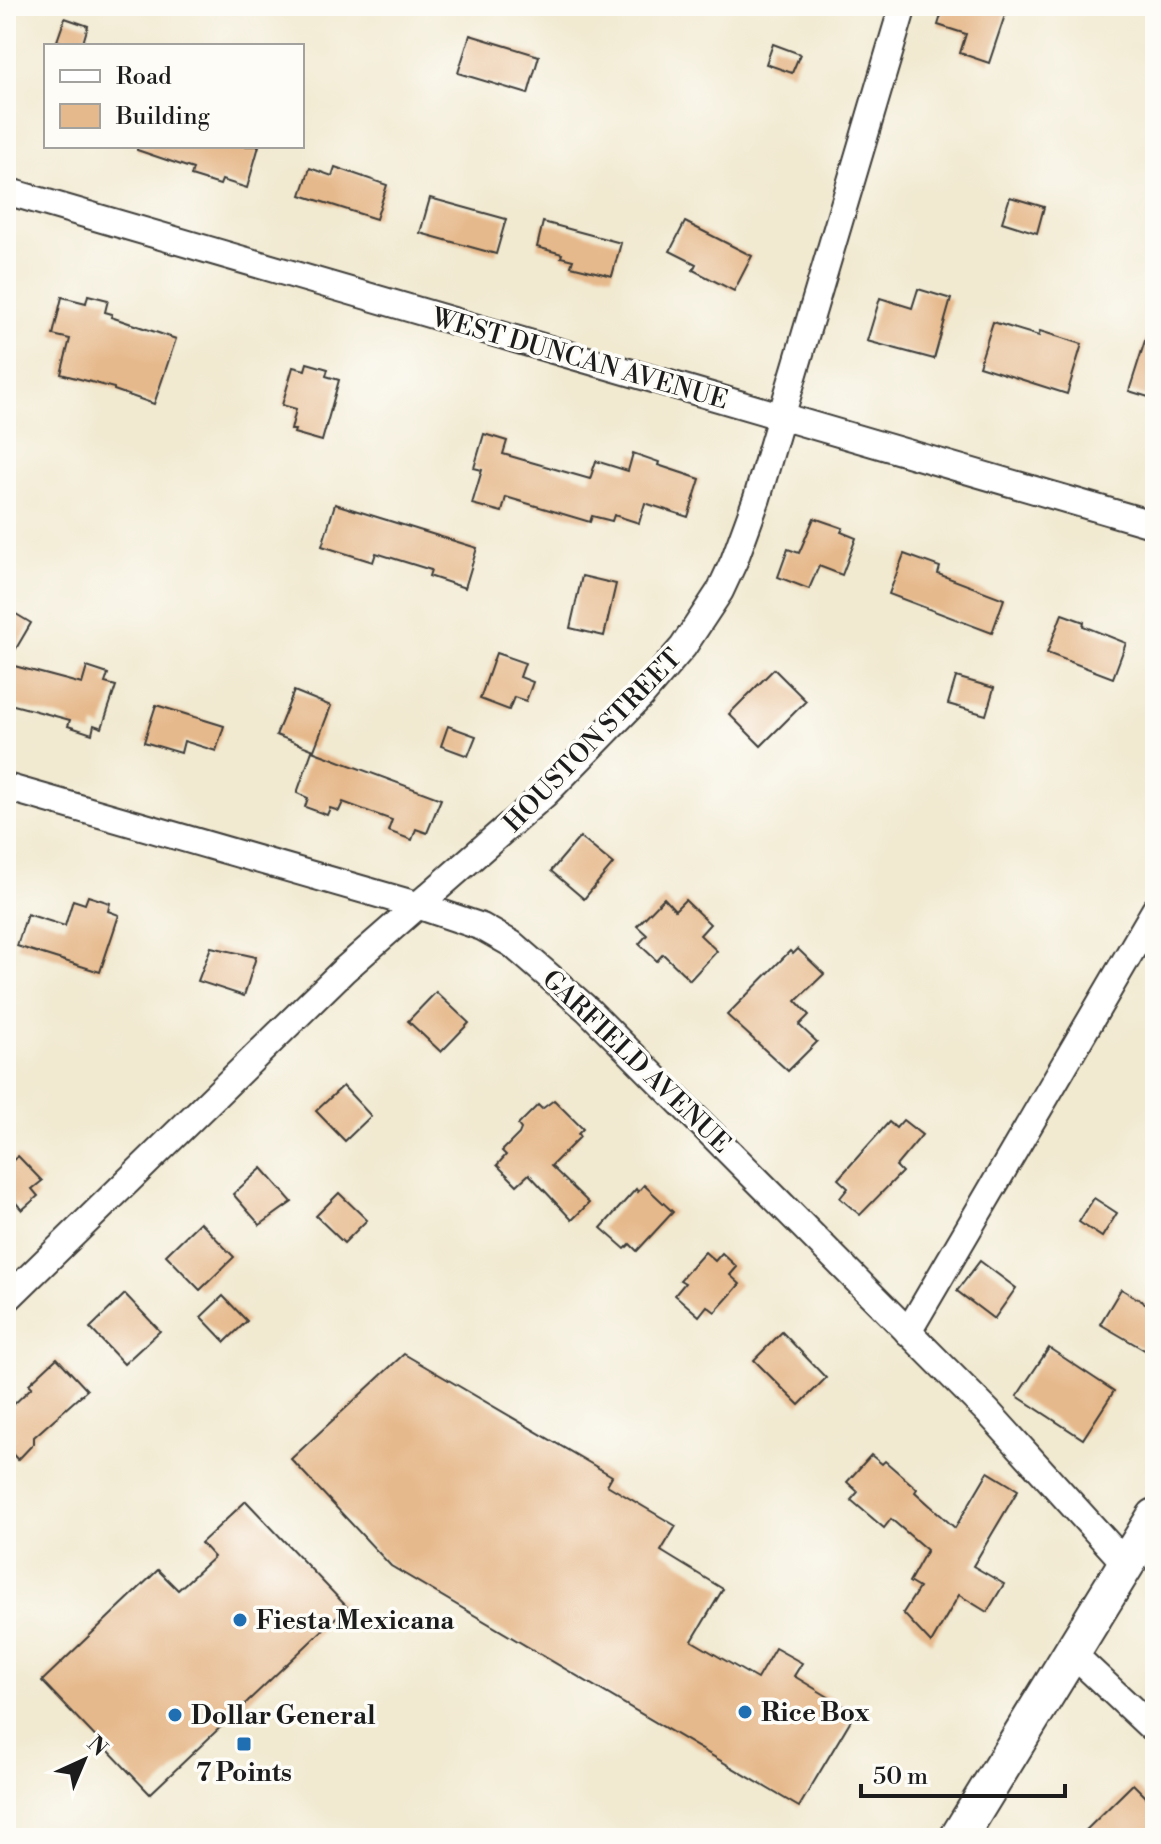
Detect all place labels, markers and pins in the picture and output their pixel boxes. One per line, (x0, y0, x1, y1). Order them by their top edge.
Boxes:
place label: Fiesta Mexicana (256, 1605, 455, 1637)
marker: Fiesta Mexicana (231, 1611, 249, 1629)
place label: Rice Box (761, 1697, 870, 1729)
place label: Dollar General (191, 1700, 376, 1732)
marker: Rice Box (736, 1703, 754, 1721)
marker: Dollar General (166, 1706, 184, 1724)
marker: 7 Points (235, 1735, 253, 1753)
place label: 7 Points (196, 1757, 292, 1789)

